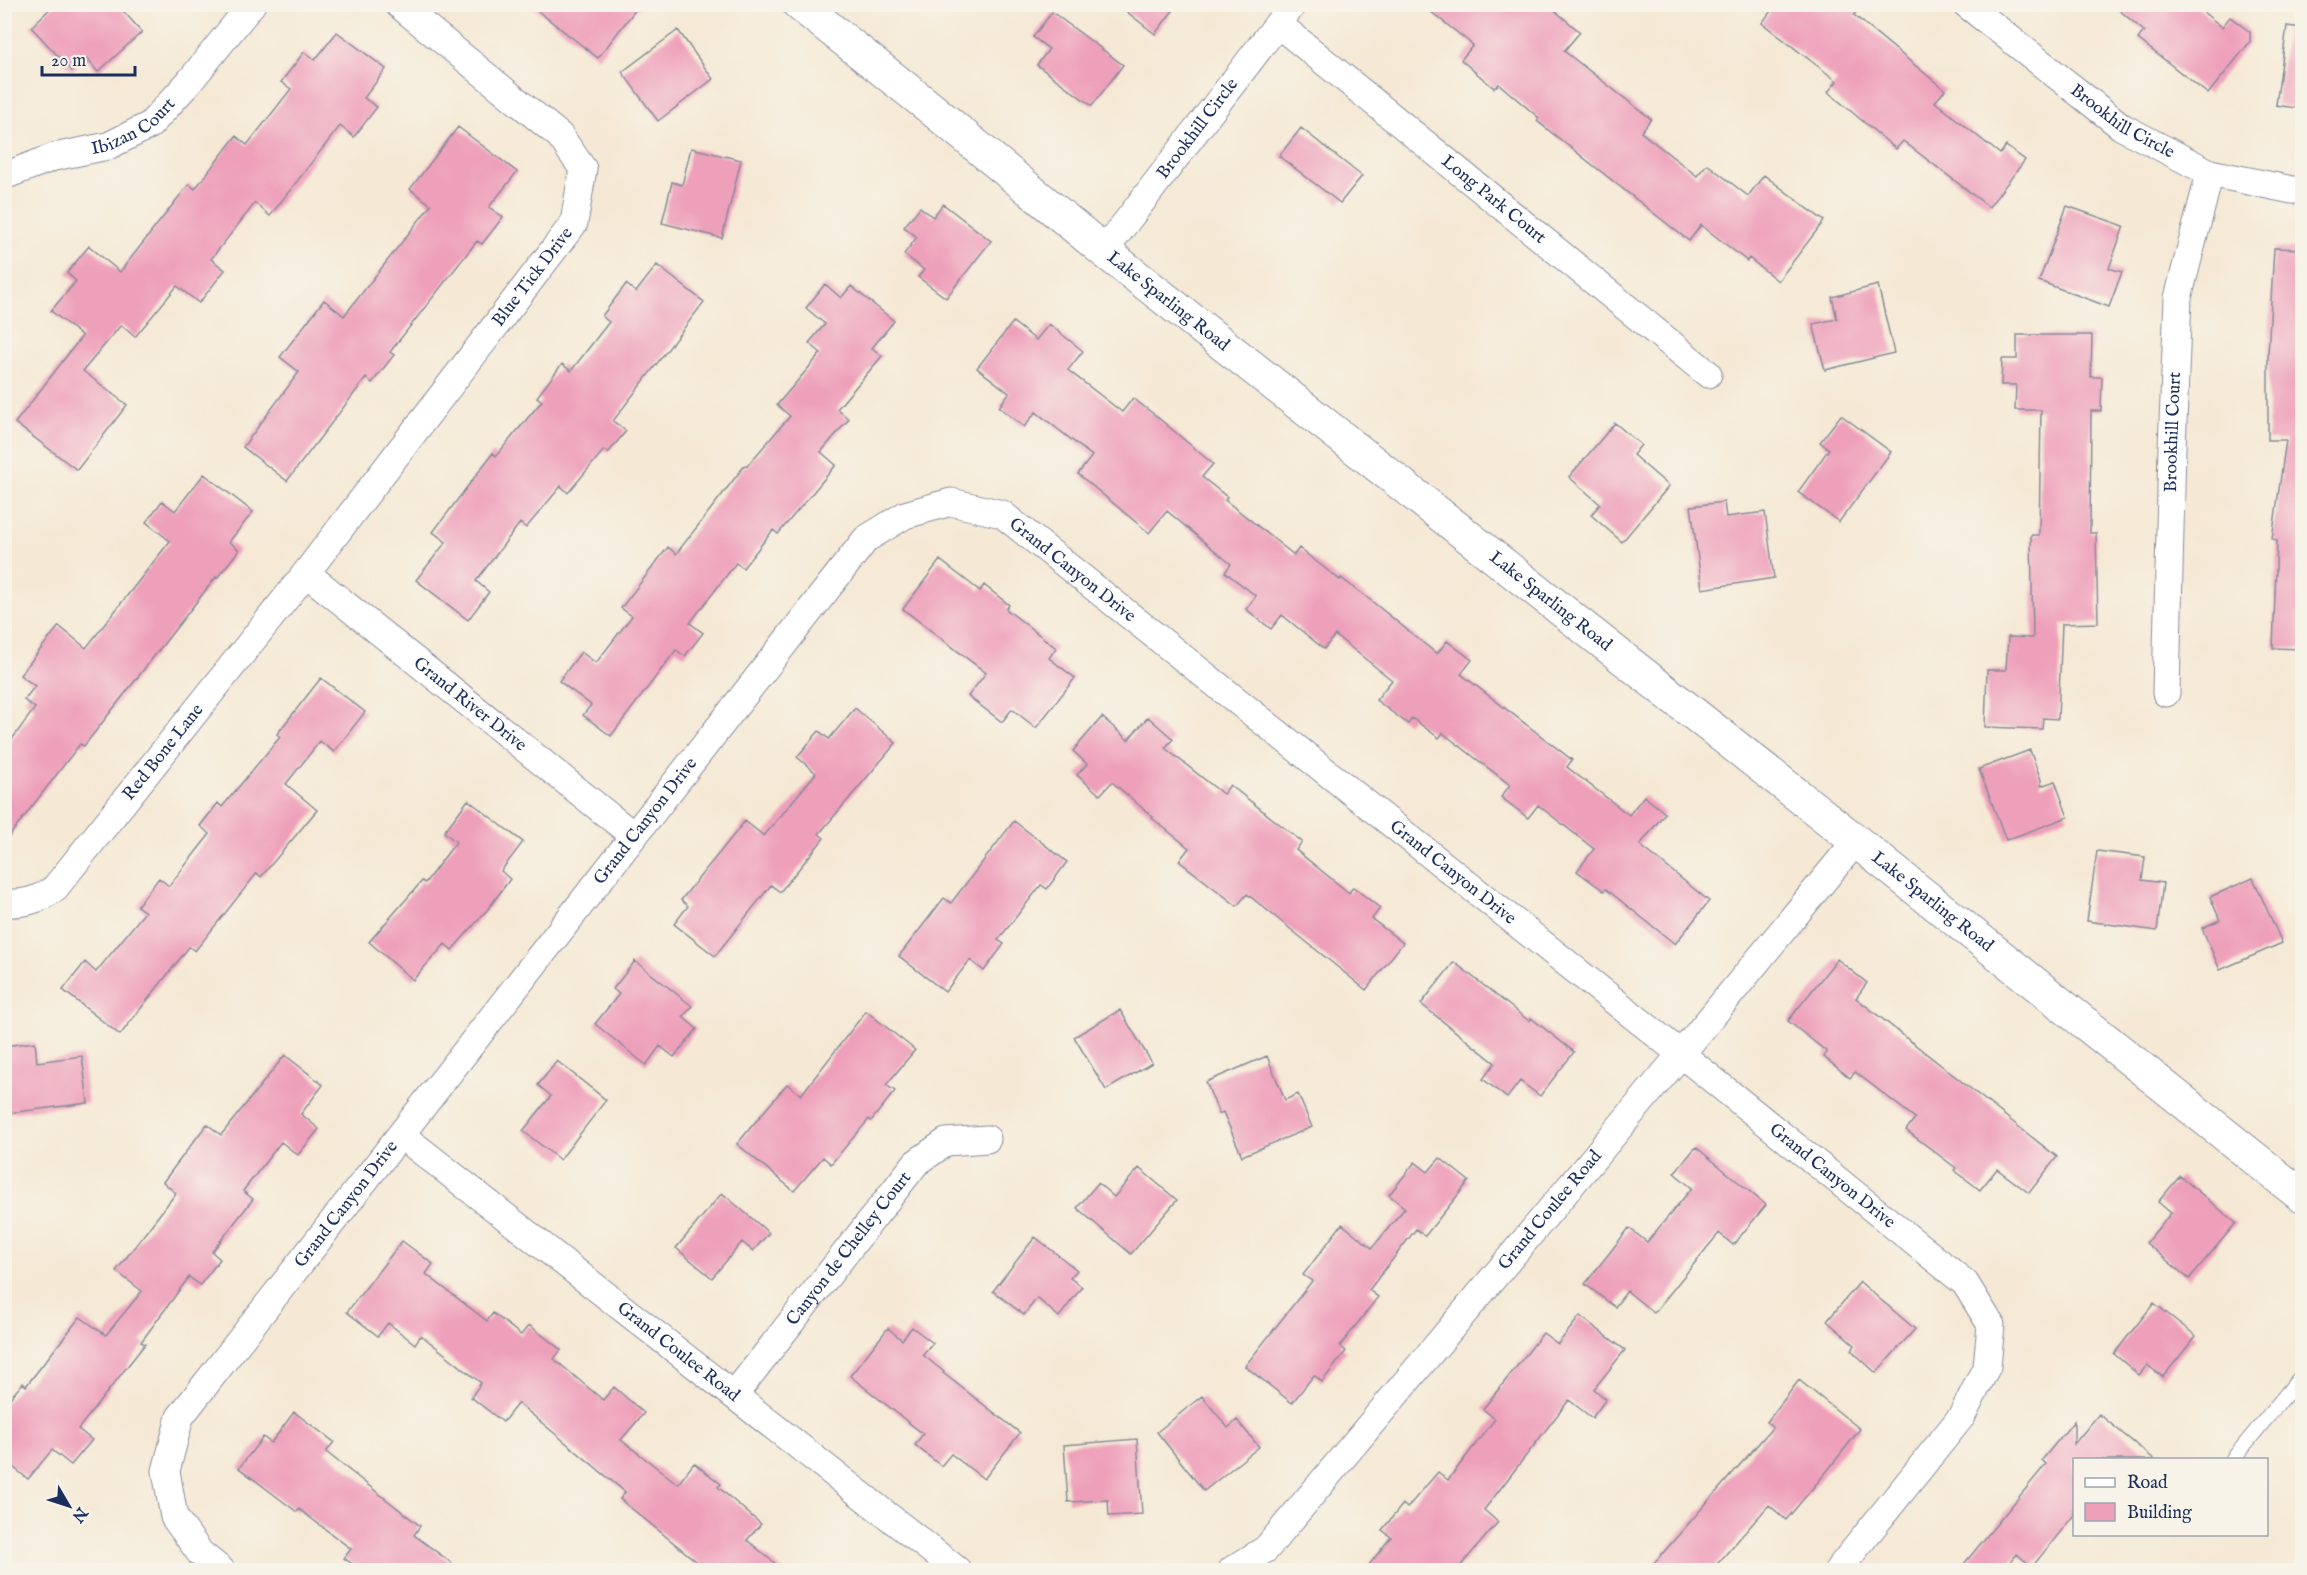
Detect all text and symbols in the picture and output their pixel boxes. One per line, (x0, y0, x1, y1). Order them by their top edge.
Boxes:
scale bar (42, 39, 135, 77)
text: 20 m (51, 50, 86, 73)
street label: Brookhill Circle (1152, 74, 1243, 184)
street label: Brookhill Circle (2065, 79, 2179, 164)
street label: Ibizan Court (89, 93, 180, 161)
street label: Long Park Court (1436, 150, 1551, 249)
street label: Blue Tick Drive (487, 223, 578, 331)
street label: Lake Sparling Road (1102, 246, 1234, 357)
street label: Brookhill Court (2159, 371, 2187, 493)
street label: Grand Canyon Drive (1004, 513, 1140, 627)
street label: Lake Sparling Road (1485, 546, 1617, 657)
street label: Grand River Drive (408, 652, 531, 757)
street label: Red Bone Lane (118, 699, 209, 805)
street label: Grand Canyon Drive (589, 753, 702, 890)
street label: Grand Canyon Drive (1385, 815, 1521, 930)
street label: Lake Sparling Road (1867, 846, 1998, 958)
street label: Grand Canyon Drive (1765, 1118, 1900, 1234)
street label: Grand Canyon Drive (289, 1136, 403, 1273)
street label: Grand Coulee Road (1493, 1145, 1607, 1275)
street label: Canyon de Chelley Court (781, 1167, 916, 1330)
street label: Grand Coulee Road (612, 1297, 745, 1407)
legend (2073, 1458, 2268, 1536)
text: Road (2127, 1472, 2168, 1495)
north arrow (39, 1476, 99, 1536)
text: N (67, 1502, 92, 1526)
text: Building (2127, 1502, 2192, 1525)

